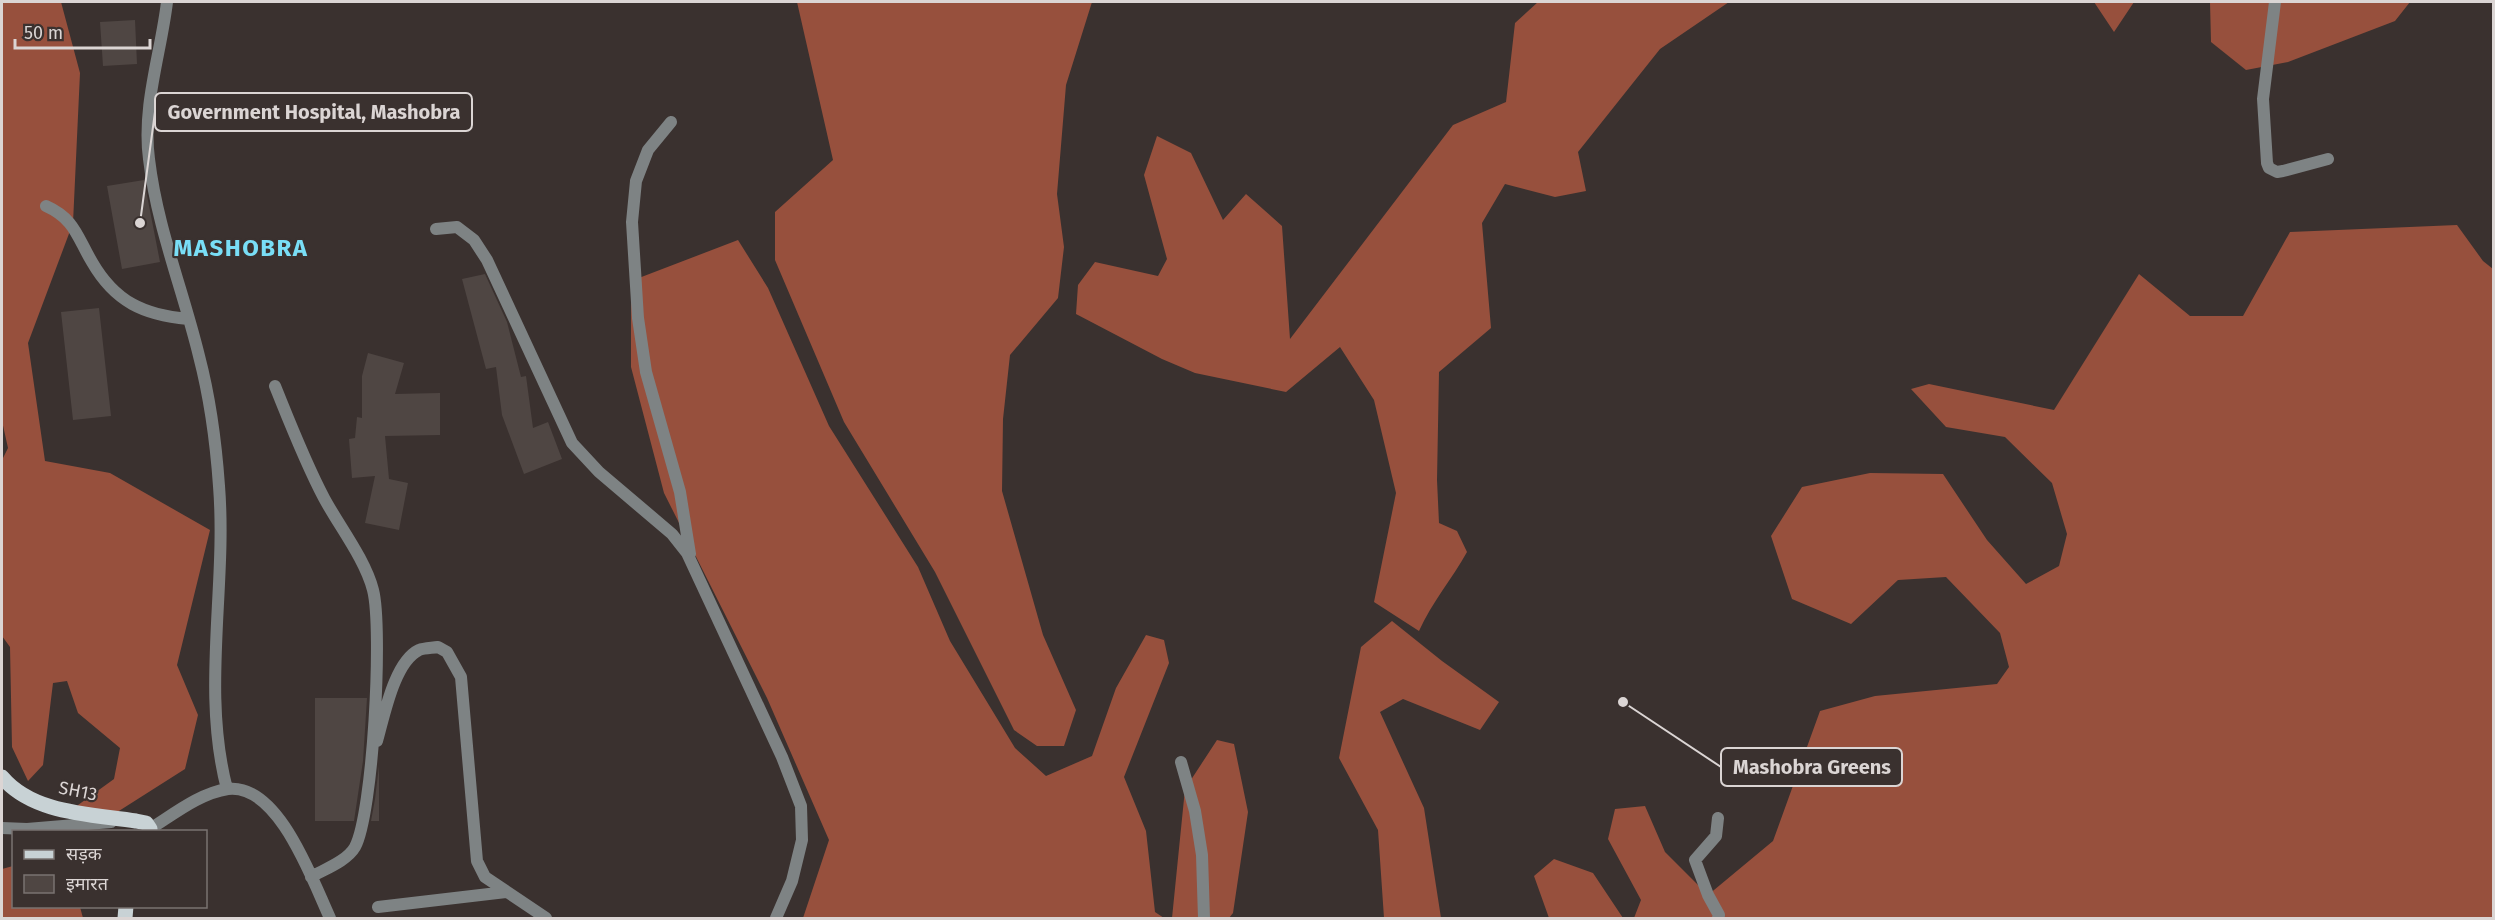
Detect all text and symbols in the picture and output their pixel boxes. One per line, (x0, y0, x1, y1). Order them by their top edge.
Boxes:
scale bar (15, 12, 150, 50)
text: 50 m (24, 22, 63, 44)
callout: Government Hospital, Mashobra (155, 93, 472, 131)
text: Government Hospital, Mashobra (168, 100, 460, 124)
district label: MASHOBRA (173, 234, 309, 262)
callout: Mashobra Greens (1721, 748, 1902, 786)
text: Mashobra Greens (1733, 755, 1891, 779)
street label: SH13 (57, 776, 99, 806)
legend (12, 830, 207, 908)
text: सड़क (66, 843, 103, 865)
text: इमारत (66, 873, 109, 895)

